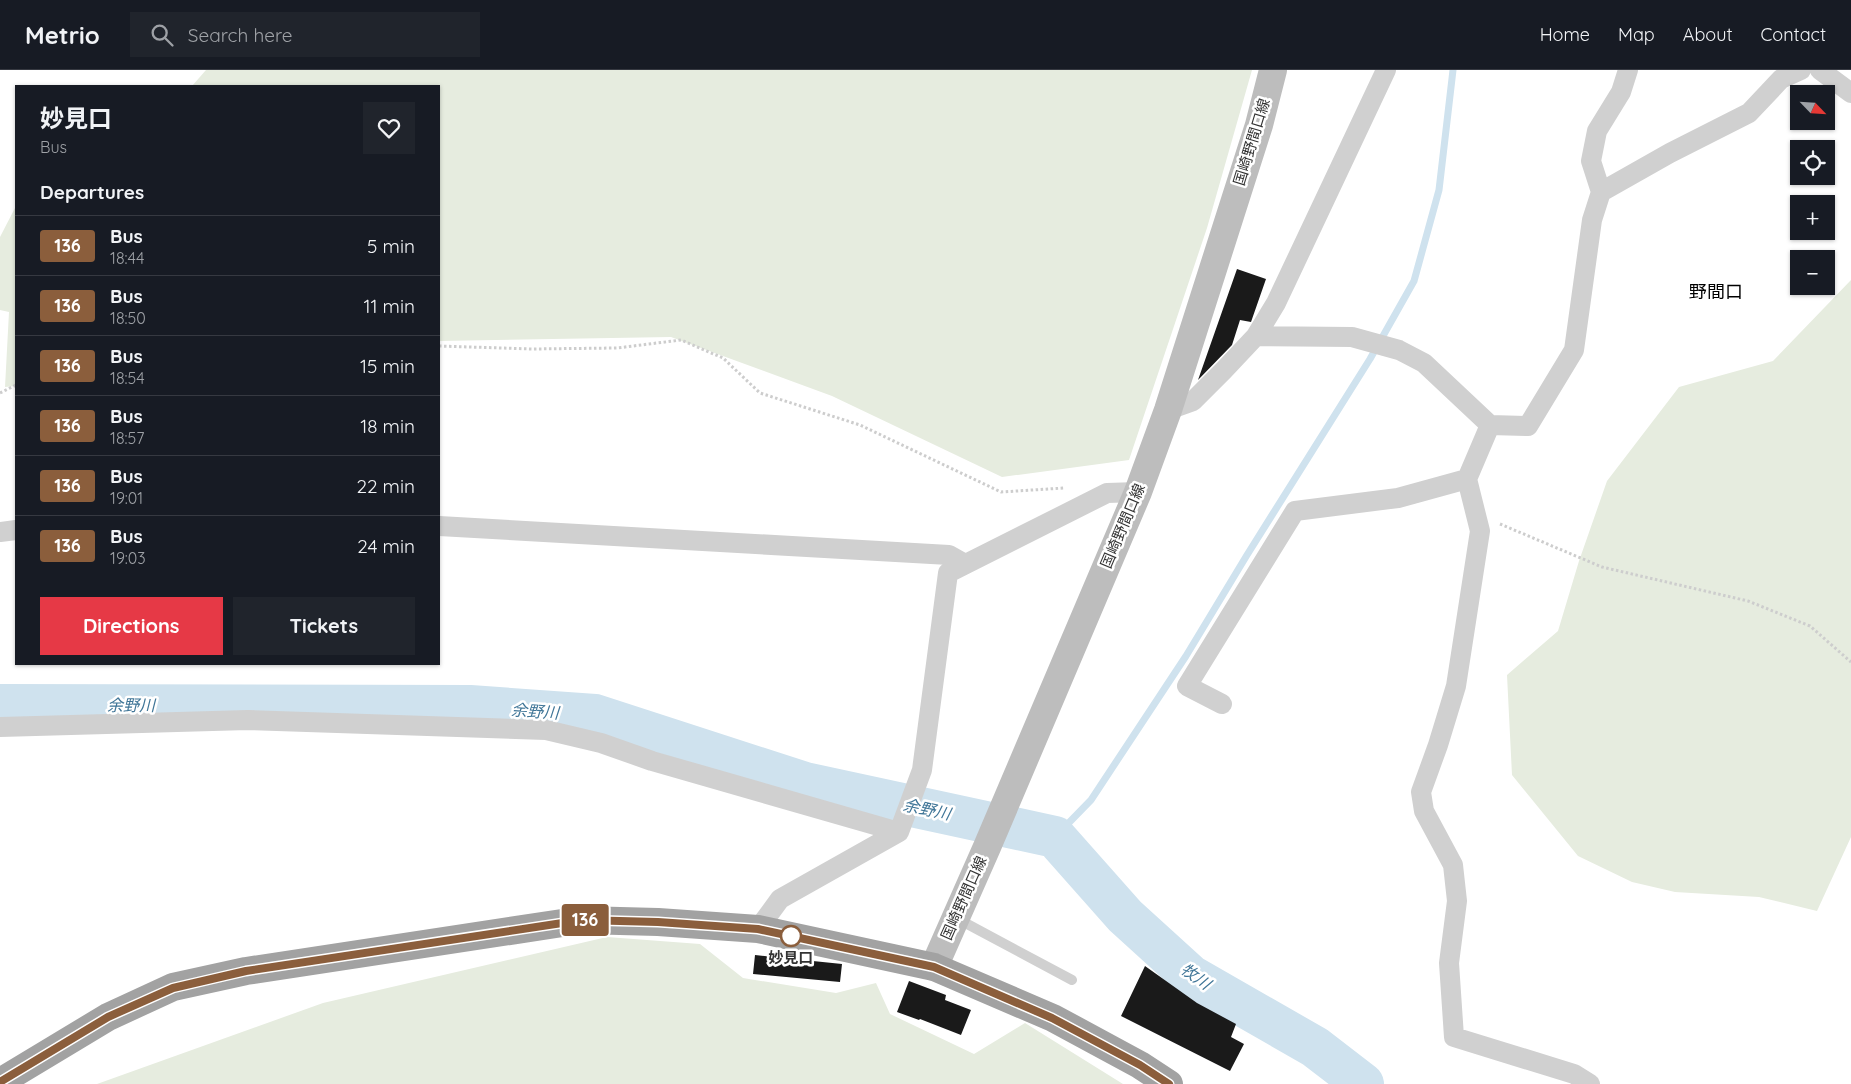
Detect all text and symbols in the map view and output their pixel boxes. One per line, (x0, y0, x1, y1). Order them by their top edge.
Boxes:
search box (130, 12, 480, 57)
text: Metrio (25, 20, 100, 50)
icon: search (148, 21, 176, 49)
text: Search here (188, 23, 293, 47)
text: Home (1540, 23, 1590, 46)
text: Map (1618, 23, 1655, 46)
text: About (1683, 23, 1733, 46)
text: Contact (1761, 23, 1826, 46)
north arrow (1790, 85, 1835, 130)
map controls (1790, 85, 1835, 295)
street label: 国崎野間口線 (1229, 96, 1274, 188)
button: heart (363, 102, 415, 154)
text: 妙見口 (40, 103, 112, 133)
text: Bus (40, 137, 67, 157)
button: locate (1790, 140, 1835, 185)
text: Departures (40, 180, 144, 204)
button: + (1790, 195, 1835, 240)
text: Bus (110, 224, 143, 248)
text: 136 (54, 234, 81, 257)
text: 5 min (367, 234, 415, 258)
text: 18:44 (110, 248, 144, 268)
button: − (1790, 250, 1835, 295)
district label: 野間口 (1689, 280, 1743, 303)
text: Bus (110, 284, 143, 308)
text: 136 (54, 294, 81, 317)
text: 11 min (363, 294, 415, 318)
text: 18:50 (110, 308, 146, 328)
text: Bus (110, 344, 143, 368)
text: 136 (54, 354, 81, 377)
text: 15 min (360, 354, 415, 378)
text: 18:54 (110, 368, 145, 388)
text: Bus (110, 404, 143, 428)
text: 136 (54, 414, 81, 437)
text: 18 min (360, 414, 415, 438)
text: 18:57 (110, 428, 144, 448)
text: Bus (110, 464, 143, 488)
text: 136 (54, 474, 81, 497)
text: 22 min (356, 474, 415, 498)
street label: 国崎野間口線 (1096, 481, 1149, 571)
text: 19:01 (110, 488, 143, 508)
text: Bus (110, 524, 143, 548)
text: 136 (54, 534, 81, 557)
text: 24 min (357, 534, 415, 558)
text: 19:03 (110, 548, 146, 568)
button: Directions (40, 597, 223, 655)
button: Tickets (233, 597, 415, 655)
water label: 余野川 (107, 695, 157, 715)
water label: 余野川 (510, 699, 562, 723)
water label: 余野川 (901, 794, 955, 824)
street label: 国崎野間口線 (937, 853, 991, 943)
line badge: 136 (556, 904, 614, 936)
text: 136 (572, 908, 598, 931)
marker: 妙見口 (780, 925, 802, 947)
place label: 妙見口 (768, 948, 814, 967)
water label: 牧川 (1177, 959, 1216, 995)

